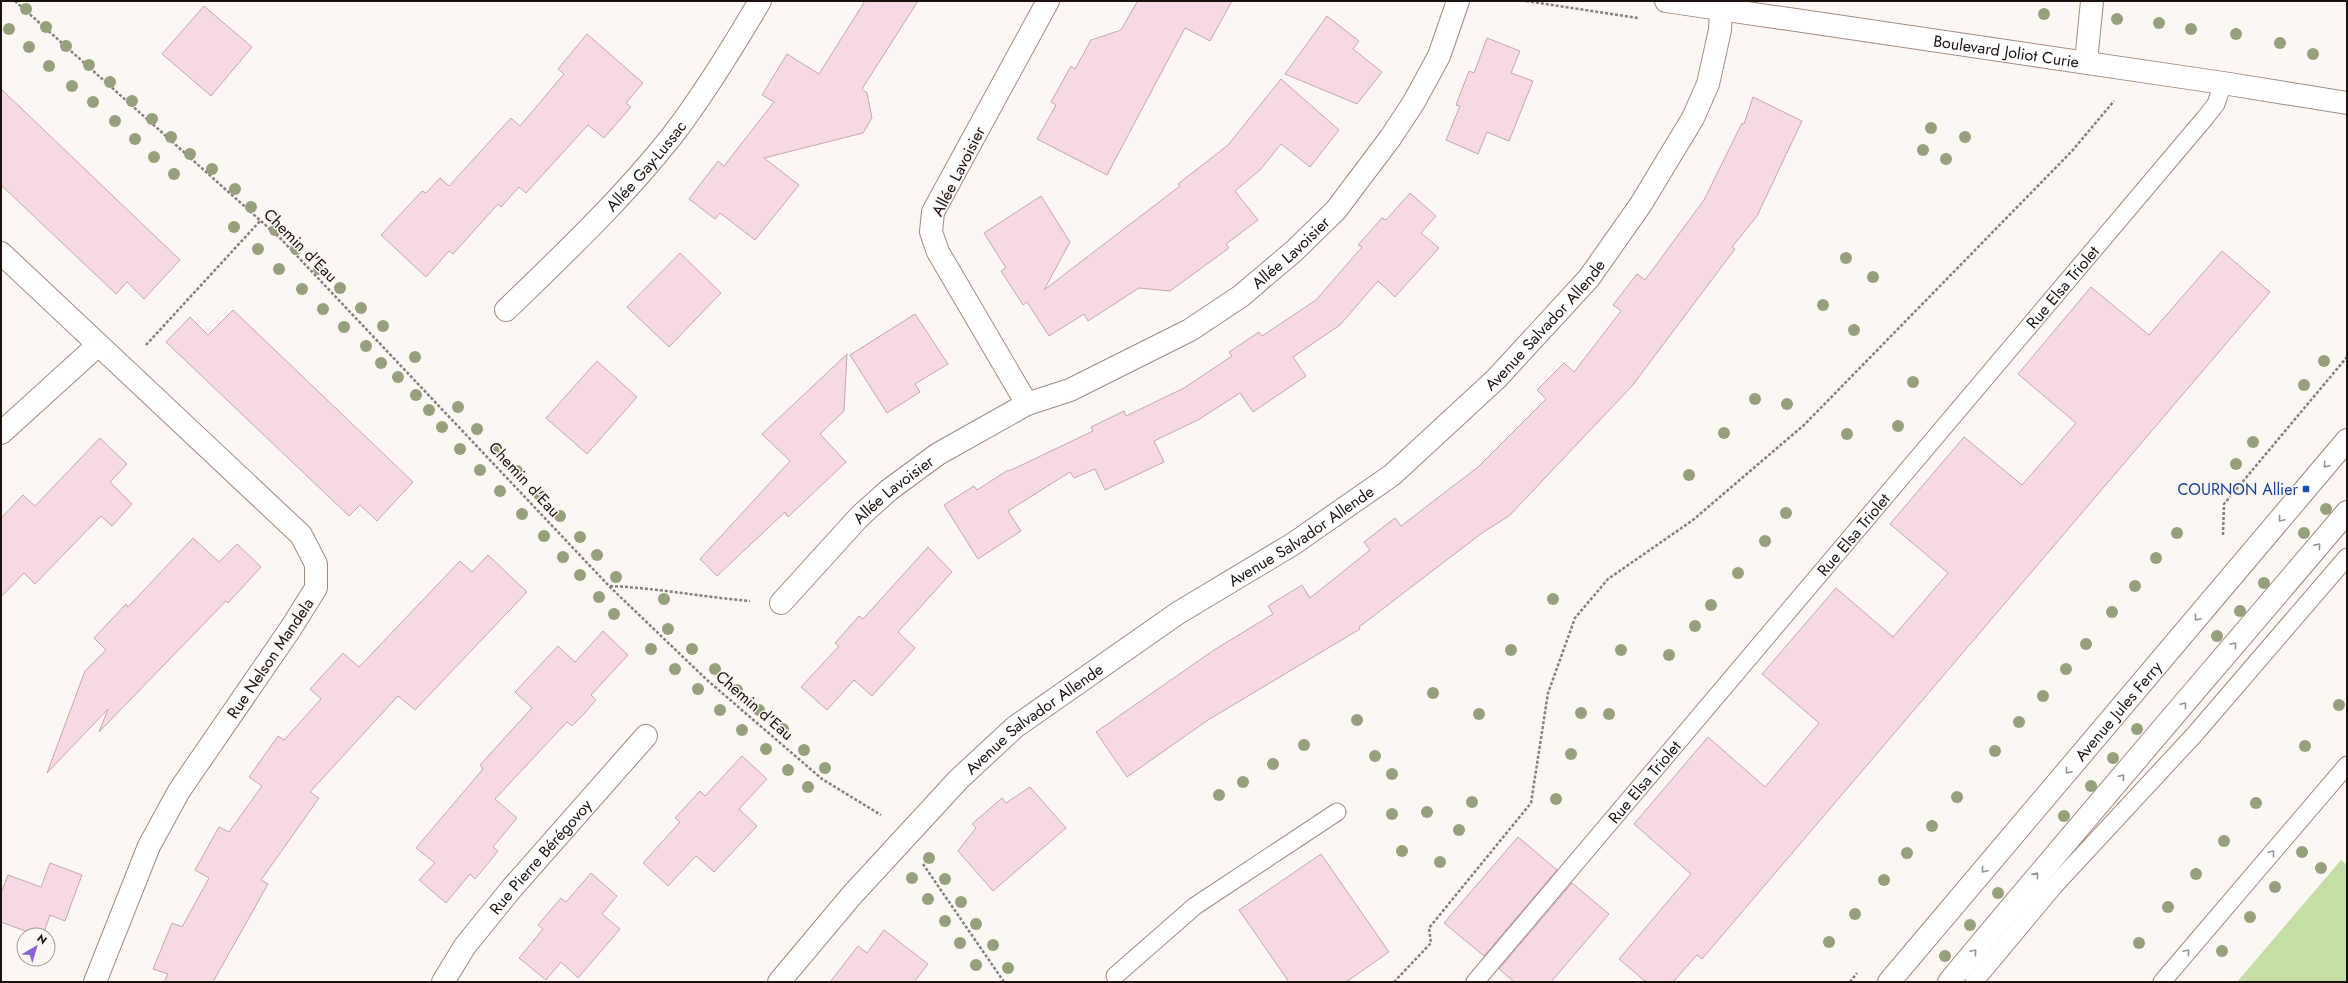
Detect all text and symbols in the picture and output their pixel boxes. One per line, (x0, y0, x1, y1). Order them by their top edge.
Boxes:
street label: Boulevard Joliot Curie (1932, 30, 2081, 74)
street label: Allée Gay-Lussac (601, 116, 692, 217)
street label: Allée Lavoisier (926, 122, 991, 220)
street label: Chemin d'Eau (259, 203, 343, 287)
street label: Allée Lavoisier (1247, 211, 1335, 294)
street label: Rue Elsa Triolet (2021, 241, 2105, 334)
street label: Avenue Salvador Allende (1480, 255, 1611, 396)
street label: Chemin d'Eau (483, 436, 566, 522)
street label: Allée Lavoisier (847, 450, 939, 529)
one-way arrow (2324, 460, 2331, 467)
place label: COURNON Allier (2177, 478, 2299, 501)
street label: Avenue Salvador Allende (1224, 480, 1379, 592)
marker: COURNON Allier (2301, 484, 2311, 494)
street label: Rue Elsa Triolet (1812, 488, 1895, 581)
one-way arrow (2278, 514, 2285, 521)
one-way arrow (2314, 544, 2321, 551)
street label: Rue Nelson Mandela (221, 593, 319, 723)
one-way arrow (2194, 613, 2201, 621)
one-way arrow (2229, 643, 2236, 650)
street label: Avenue Jules Ferry (2070, 655, 2168, 766)
street label: Avenue Salvador Allende (960, 658, 1108, 780)
street label: Chemin d'Eau (711, 665, 798, 746)
one-way arrow (2180, 702, 2187, 709)
street label: Rue Elsa Triolet (1603, 736, 1686, 829)
one-way arrow (2066, 767, 2073, 774)
one-way arrow (2117, 775, 2124, 782)
street label: Rue Pierre Bérégovoy (484, 794, 598, 920)
one-way arrow (2267, 851, 2274, 858)
one-way arrow (1982, 866, 1989, 873)
one-way arrow (2032, 873, 2039, 880)
north arrow (16, 927, 56, 967)
text: N (34, 930, 51, 948)
one-way arrow (1969, 949, 1976, 957)
one-way arrow (2183, 950, 2190, 957)

